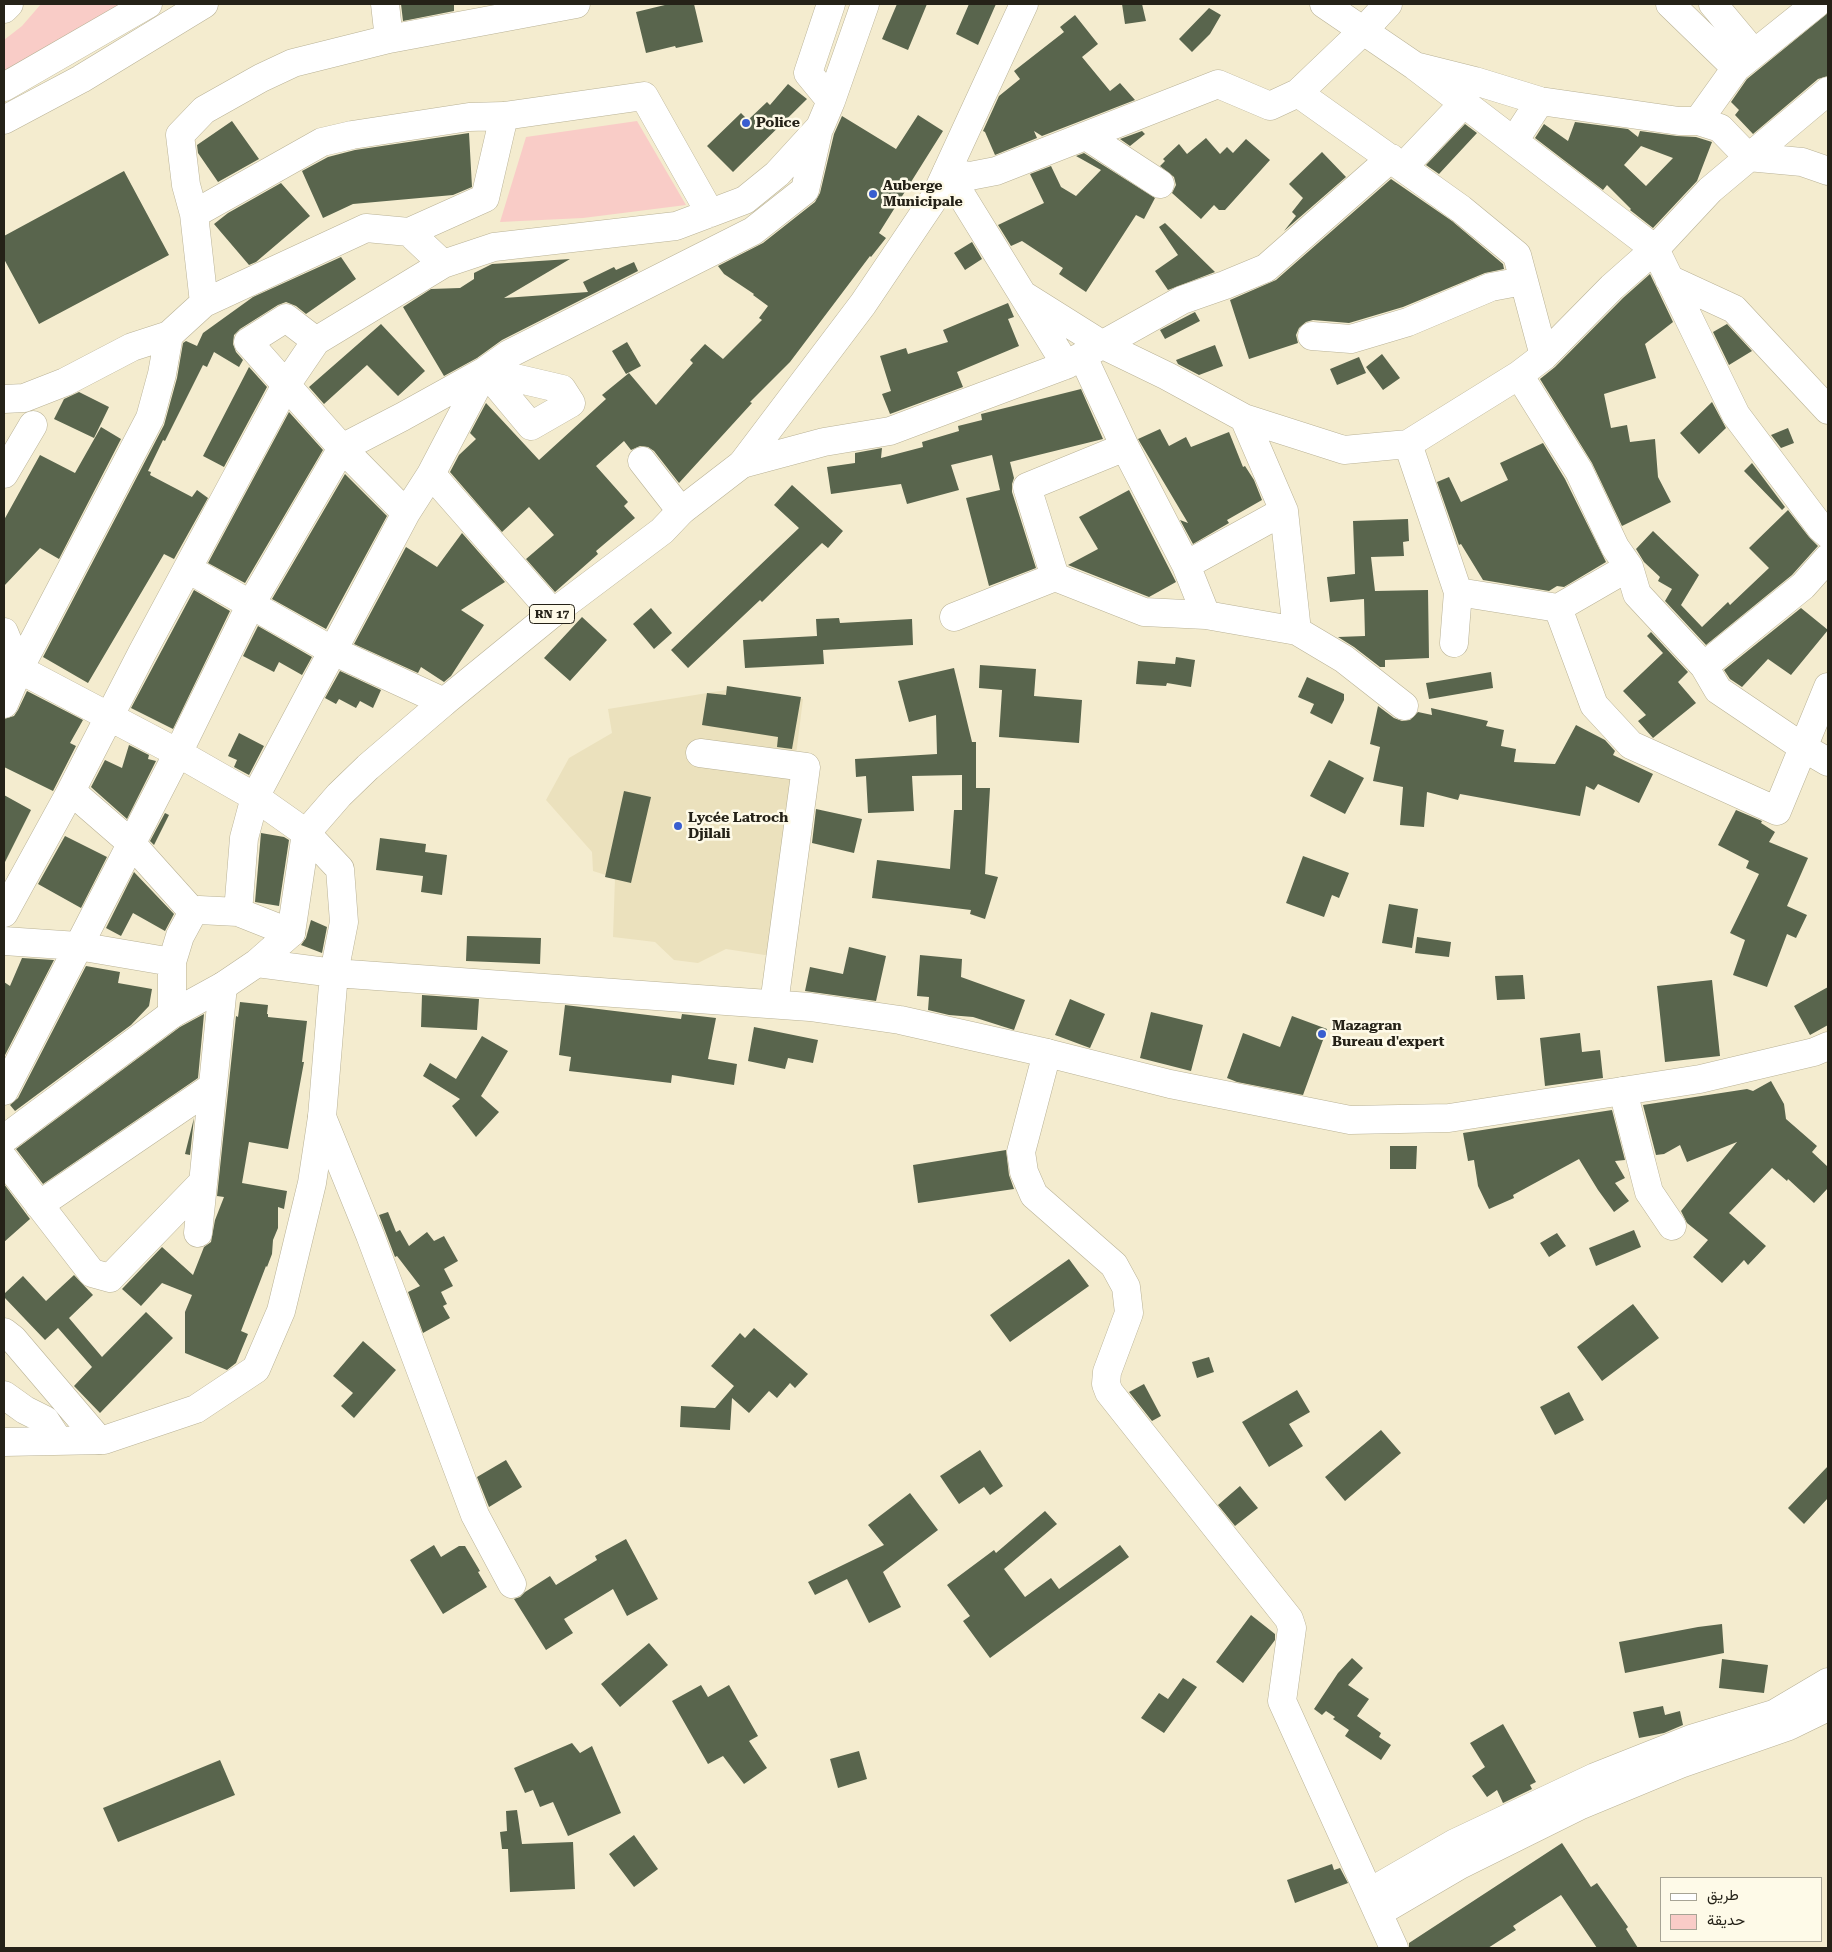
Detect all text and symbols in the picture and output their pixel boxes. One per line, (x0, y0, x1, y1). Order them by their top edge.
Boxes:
place label: Police (756, 115, 800, 131)
marker: Police (740, 117, 752, 129)
place label: Auberge Municipale (883, 178, 963, 210)
marker: Auberge Municipale (867, 188, 879, 200)
road number: RN 17 (530, 604, 574, 624)
place label: Lycée Latroch Djilali (688, 810, 788, 842)
marker: Lycée Latroch Djilali (672, 820, 684, 832)
place label: Mazagran Bureau d'expert (1332, 1018, 1444, 1050)
marker: Mazagran Bureau d'expert (1316, 1028, 1328, 1040)
legend (1660, 1877, 1822, 1942)
text: طريق (1707, 1886, 1739, 1904)
text: حديقة (1707, 1911, 1745, 1929)

